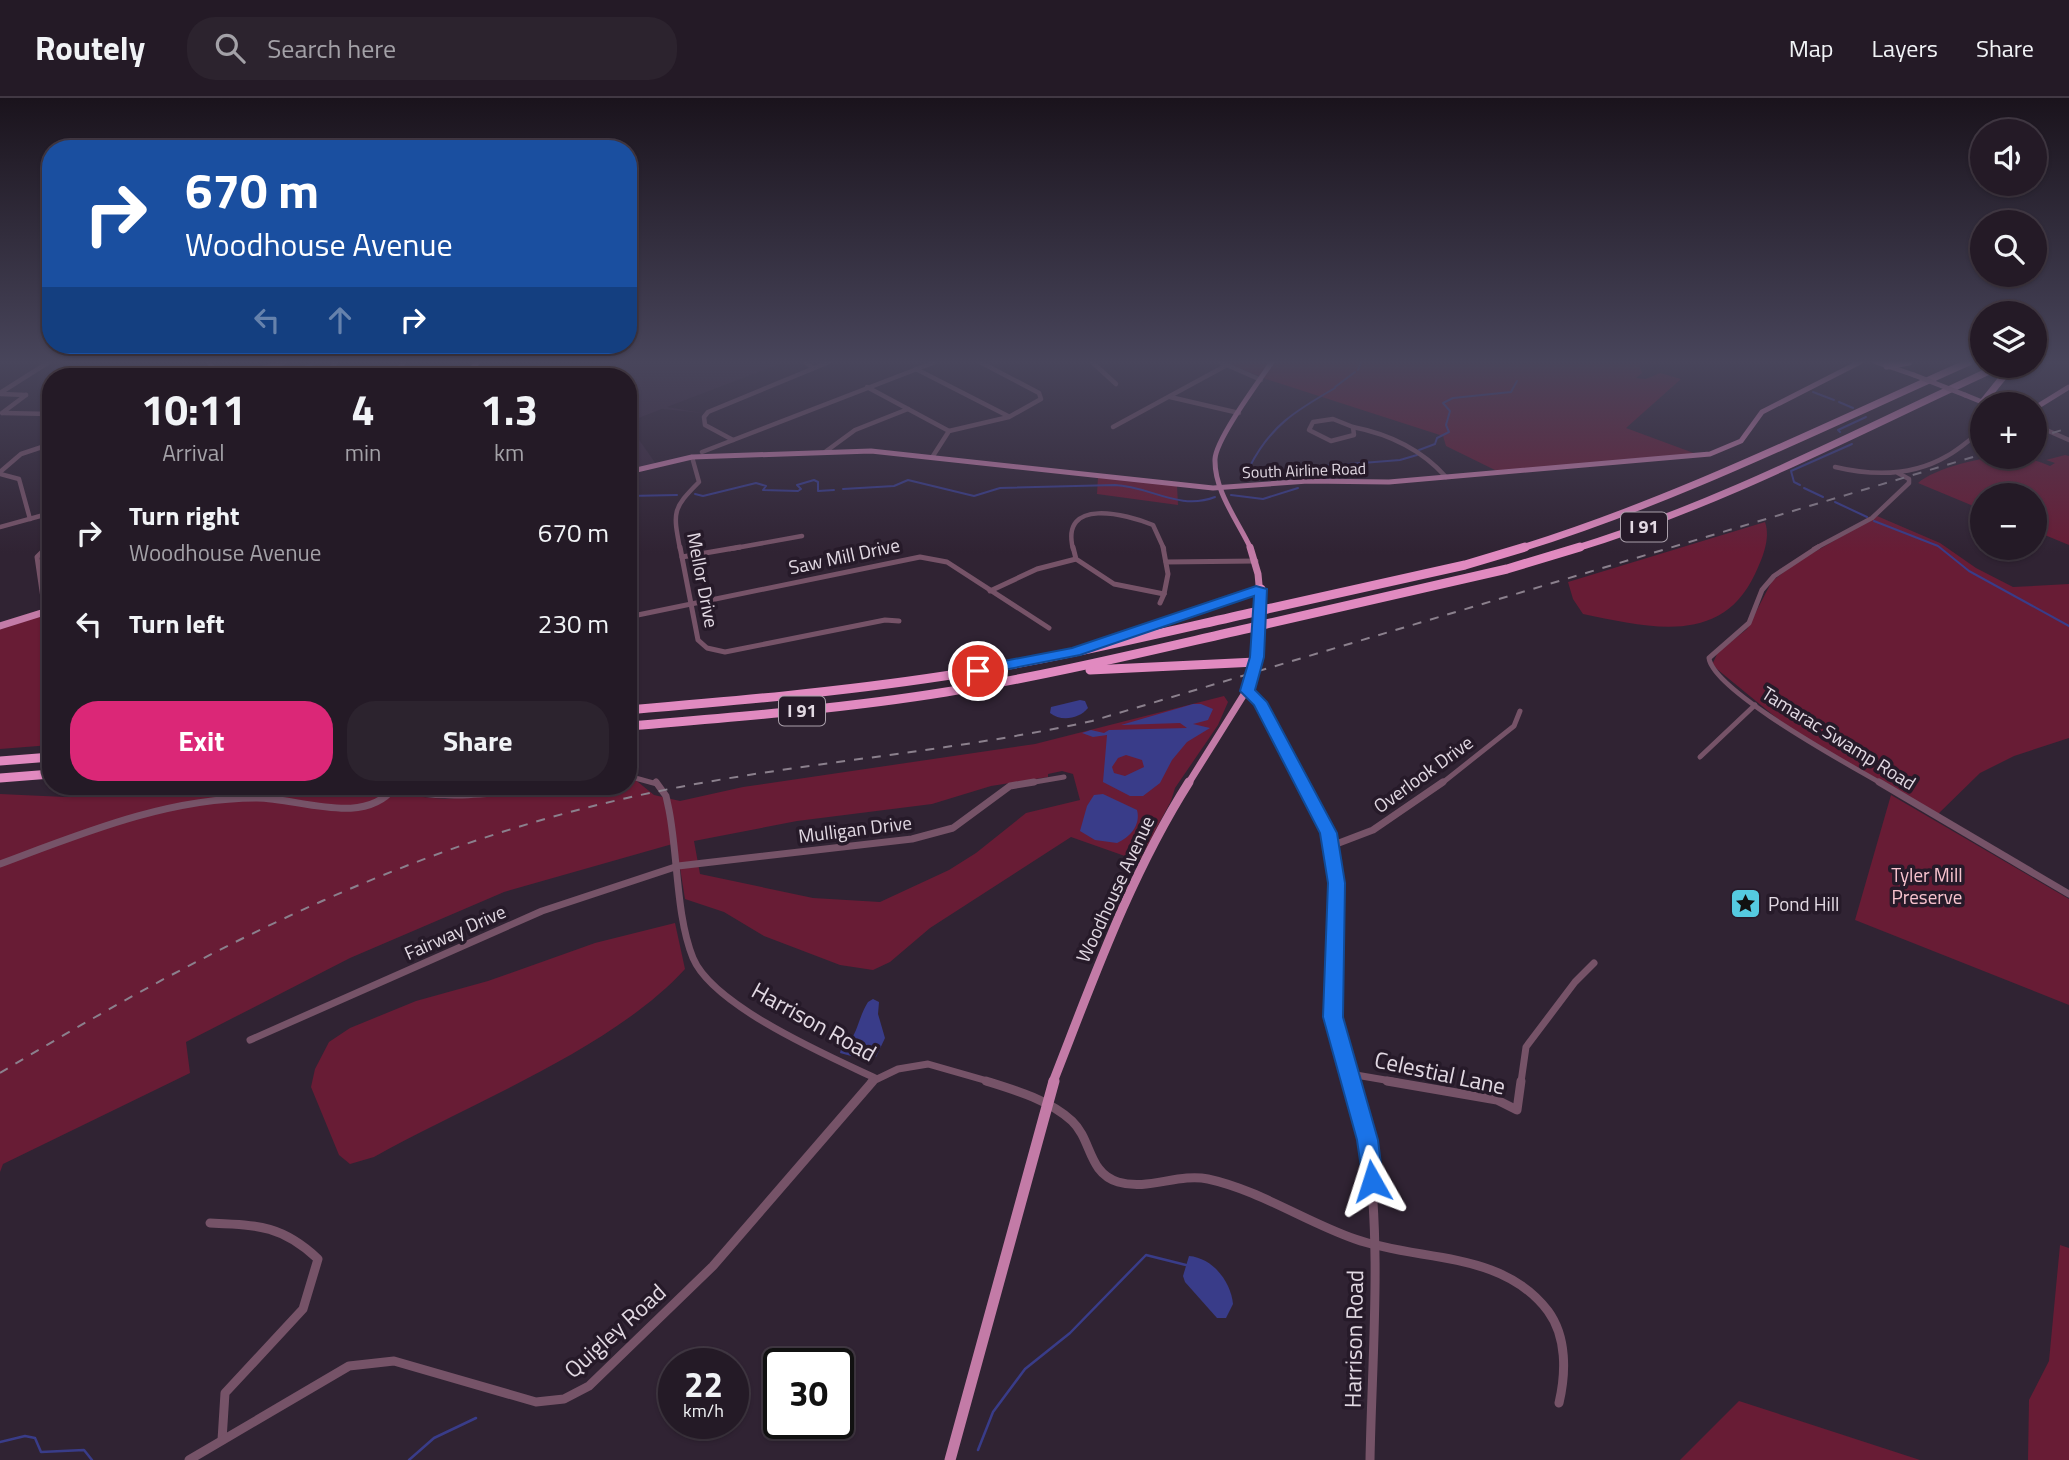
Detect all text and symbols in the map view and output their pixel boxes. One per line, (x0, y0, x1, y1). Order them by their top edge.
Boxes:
search box (187, 17, 677, 80)
text: Routely (35, 23, 145, 73)
icon: search (211, 29, 249, 67)
text: Search here (267, 29, 396, 68)
text: Map (1789, 30, 1834, 66)
text: Layers (1872, 30, 1938, 66)
text: Share (1976, 30, 2034, 66)
map controls (1970, 119, 2047, 560)
button: sound (1970, 119, 2047, 196)
text: 670 m (185, 152, 319, 227)
icon: right (70, 168, 161, 259)
button: search (1970, 210, 2047, 287)
text: Woodhouse Avenue (185, 220, 453, 268)
icon: left (248, 301, 286, 339)
icon: ahead (321, 301, 359, 339)
icon: right (394, 301, 432, 339)
button: layers (1970, 301, 2047, 378)
text: 10:11 (141, 377, 246, 441)
text: 4 (351, 377, 375, 441)
text: 1.3 (480, 377, 538, 441)
button: + (1970, 392, 2047, 469)
text: Arrival (162, 435, 225, 470)
text: min (345, 435, 381, 470)
text: km (494, 435, 524, 470)
street label: South Airline Road (1242, 456, 1366, 484)
button: − (1970, 483, 2047, 560)
text: Turn right (129, 496, 240, 535)
road number: I 91 (1621, 512, 1667, 542)
text: 670 m (538, 513, 609, 552)
icon: right (70, 514, 108, 552)
street label: Mellor Drive (680, 530, 727, 630)
street label: Saw Mill Drive (786, 530, 902, 581)
text: Woodhouse Avenue (129, 535, 321, 570)
text: Turn left (129, 604, 224, 643)
text: 230 m (538, 604, 609, 643)
icon: left (70, 605, 108, 643)
pin (948, 641, 1008, 701)
icon: arrive (959, 652, 997, 690)
street label: Tamarac Swamp Road (1757, 678, 1922, 797)
road number: I 91 (779, 696, 825, 726)
button: Exit (70, 701, 333, 781)
button: Share (347, 701, 609, 781)
street label: Overlook Drive (1367, 727, 1479, 820)
street label: Mulligan Drive (796, 807, 913, 850)
street label: Woodhouse Avenue (1068, 811, 1161, 967)
park label: Tyler Mill Preserve (1891, 860, 1963, 911)
place icon: Pond Hill (1728, 887, 1762, 921)
place label: Pond Hill (1768, 889, 1839, 918)
street label: Fairway Drive (399, 896, 510, 967)
street label: Harrison Road (745, 973, 883, 1070)
street label: Celestial Lane (1371, 1042, 1509, 1103)
position arrow (1335, 1144, 1409, 1218)
street label: Harrison Road (1335, 1270, 1372, 1408)
street label: Quigley Road (556, 1275, 674, 1386)
speed limit sign: 30 (763, 1348, 854, 1439)
text: 22 (684, 1357, 723, 1411)
text: km/h (683, 1397, 724, 1424)

